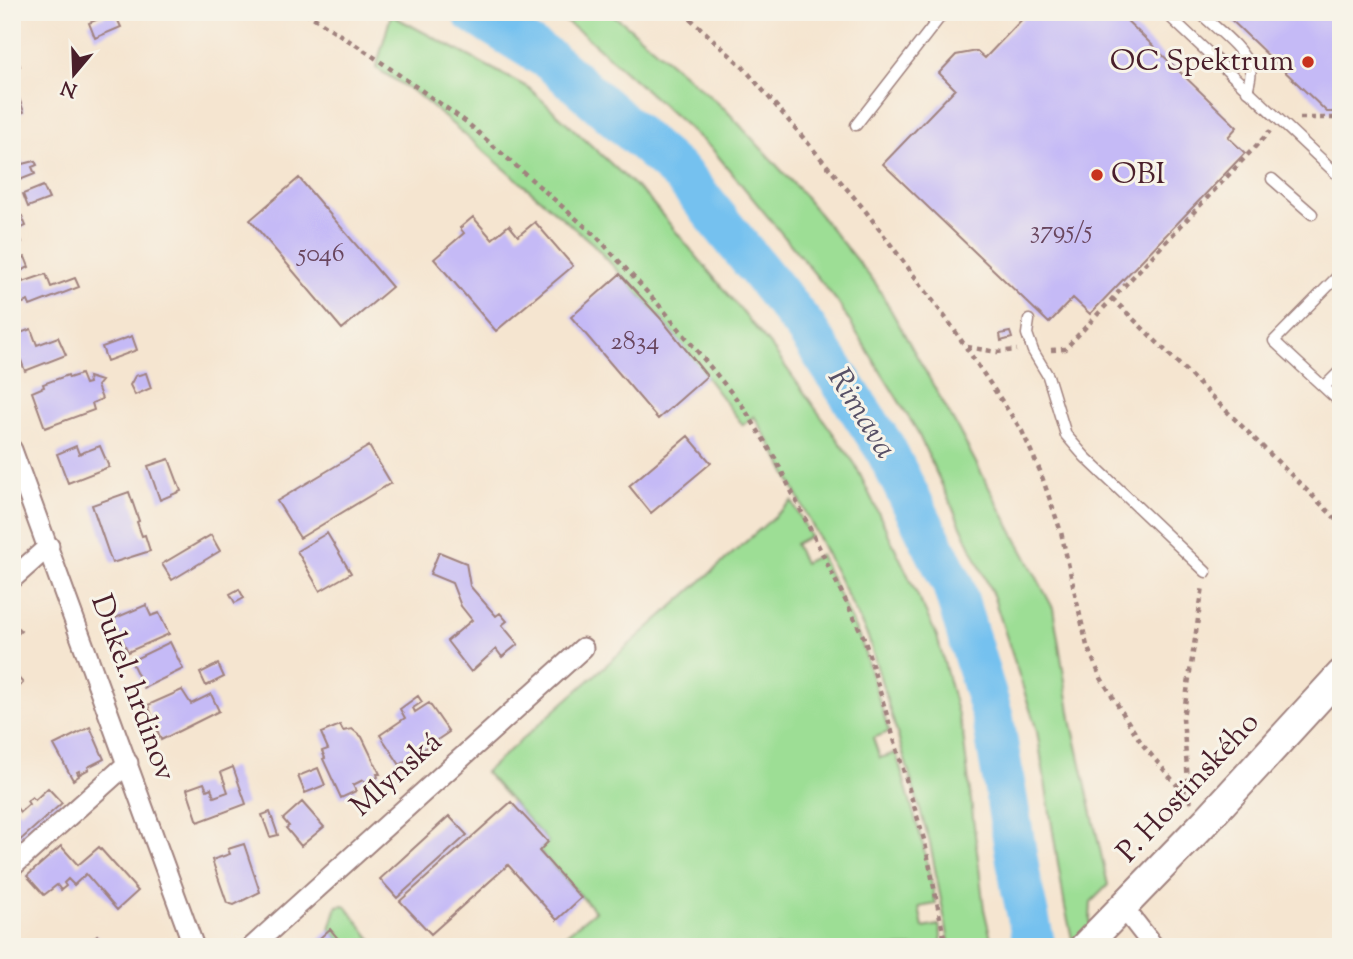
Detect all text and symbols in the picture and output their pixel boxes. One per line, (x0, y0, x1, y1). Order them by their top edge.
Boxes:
north arrow (38, 38, 108, 108)
place label: OC Spektrum (1110, 41, 1294, 84)
marker: OC Spektrum (1300, 54, 1316, 70)
text: N (58, 72, 81, 103)
place label: OBI (1111, 154, 1165, 197)
marker: OBI (1089, 167, 1105, 183)
house number: 3795/5 (1030, 213, 1092, 250)
house number: 5046 (295, 236, 345, 273)
house number: 2834 (611, 324, 659, 361)
water label: Rimava (815, 360, 907, 468)
street label: Dukel. hrdinov (78, 589, 186, 788)
street label: P. Hostinského (1108, 703, 1270, 873)
street label: Mlynská (342, 722, 452, 828)

